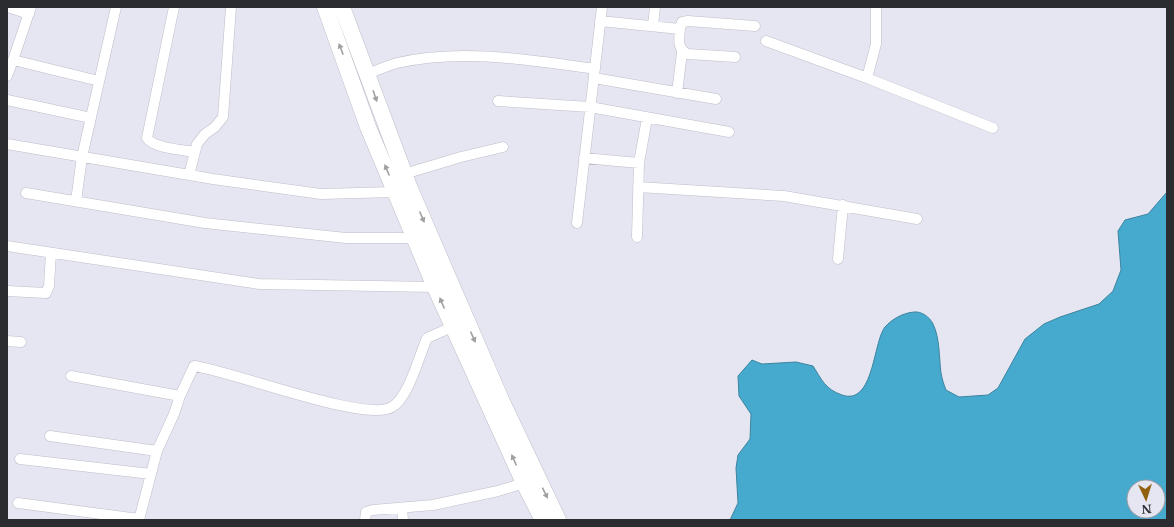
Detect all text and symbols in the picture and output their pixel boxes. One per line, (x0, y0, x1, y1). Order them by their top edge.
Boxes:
one-way arrow (337, 42, 343, 54)
one-way arrow (373, 90, 379, 102)
one-way arrow (383, 164, 389, 176)
one-way arrow (420, 212, 426, 224)
one-way arrow (439, 298, 445, 309)
one-way arrow (471, 331, 477, 343)
one-way arrow (510, 453, 516, 465)
north arrow (1126, 479, 1166, 519)
one-way arrow (542, 487, 548, 499)
text: N (1140, 502, 1152, 516)

